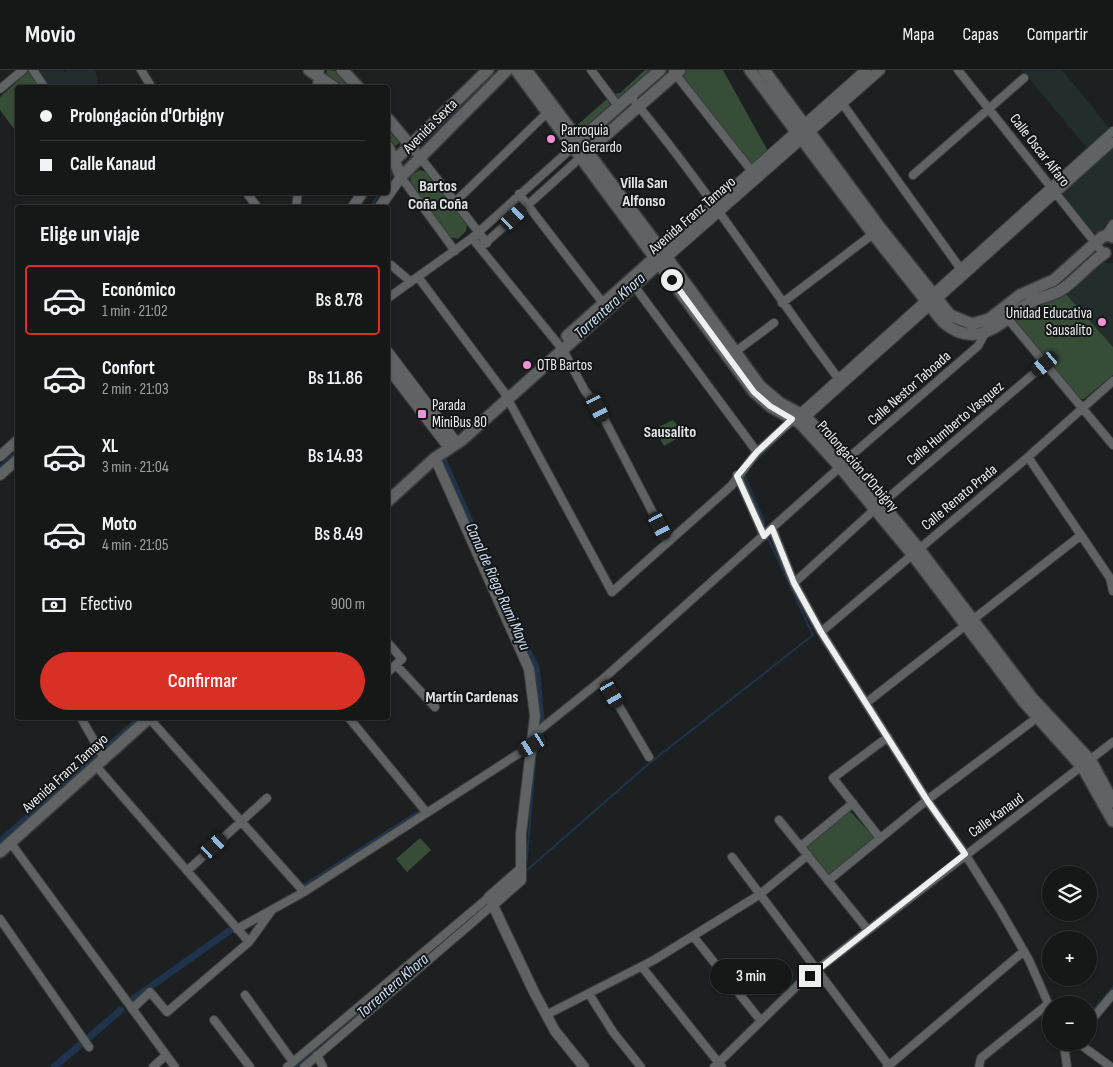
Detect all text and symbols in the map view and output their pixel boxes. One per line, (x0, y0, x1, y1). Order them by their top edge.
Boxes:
text: Movio (25, 20, 76, 49)
text: Mapa (902, 24, 934, 45)
text: Capas (962, 24, 999, 45)
text: Compartir (1027, 24, 1088, 45)
street label: Avenida Sexta (398, 95, 462, 158)
text: Prolongación d'Orbigny (70, 105, 224, 128)
street label: Calle Oscar Alfaro (1005, 110, 1074, 191)
place label: Parroquia San Gerardo (561, 121, 622, 157)
marker: Parroquia San Gerardo (545, 133, 557, 145)
text: Calle Kanaud (70, 153, 156, 176)
street label: Avenida Franz Tamayo (644, 172, 740, 259)
district label: Villa San Alfonso (620, 174, 668, 211)
district label: Bartos Coña Coña (408, 177, 468, 214)
car (497, 201, 530, 233)
text: Elige un viaje (40, 221, 140, 248)
water label: Torrentera Khora (571, 269, 650, 343)
route start (661, 269, 683, 291)
icon: car (42, 278, 87, 323)
text: Económico (102, 279, 176, 302)
text: Bs 8.78 (316, 289, 363, 312)
text: 1 min · 21:02 (102, 302, 168, 321)
place label: Unidad Educativa Sausalito (1006, 304, 1092, 340)
marker: Unidad Educativa Sausalito (1096, 316, 1108, 328)
street label: Calle Nestor Taboada (864, 347, 955, 430)
car (1028, 349, 1061, 379)
icon: car (42, 356, 87, 401)
place label: OTB Bartos (537, 356, 592, 375)
text: Confort (102, 357, 155, 380)
marker: OTB Bartos (521, 359, 533, 371)
text: Bs 11.86 (308, 367, 363, 390)
street label: Calle Humberto Vasquez (903, 377, 1008, 470)
text: 2 min · 21:03 (102, 380, 169, 399)
car (584, 391, 611, 425)
place label: Parada MiniBus 80 (432, 396, 487, 432)
marker: Parada MiniBus 80 (416, 408, 428, 420)
street label: Prolongación d'Orbigny (813, 417, 903, 516)
district label: Sausalito (644, 423, 696, 442)
icon: car (42, 434, 87, 479)
text: XL (102, 435, 118, 458)
text: Bs 14.93 (308, 445, 363, 468)
text: 3 min · 21:04 (102, 458, 169, 477)
street label: Calle Renato Prada (918, 460, 1001, 535)
car (646, 509, 673, 543)
icon: car (42, 512, 87, 557)
text: Moto (102, 513, 137, 536)
water label: Canal de Riego Rumi Mayu (461, 520, 534, 654)
text: Bs 8.49 (314, 523, 363, 546)
text: 4 min · 21:05 (102, 536, 168, 555)
icon: cash (40, 591, 68, 619)
text: Efectivo (80, 593, 132, 616)
text: 900 m (331, 595, 365, 614)
button: Confirmar (40, 652, 365, 710)
car (598, 677, 625, 711)
district label: Martín Cardenas (426, 688, 518, 707)
street label: Avenida Franz Tamayo (18, 730, 112, 818)
car (515, 731, 548, 759)
street label: Calle Kanaud (965, 789, 1028, 842)
car (197, 830, 230, 862)
map controls (1042, 866, 1097, 1051)
button: layers (1042, 866, 1097, 921)
button: + (1042, 931, 1097, 986)
water label: Torrentera Khora (353, 950, 433, 1022)
callout: 3 min (710, 958, 792, 994)
route end (799, 965, 821, 987)
text: 3 min (736, 967, 766, 986)
button: − (1042, 996, 1097, 1051)

